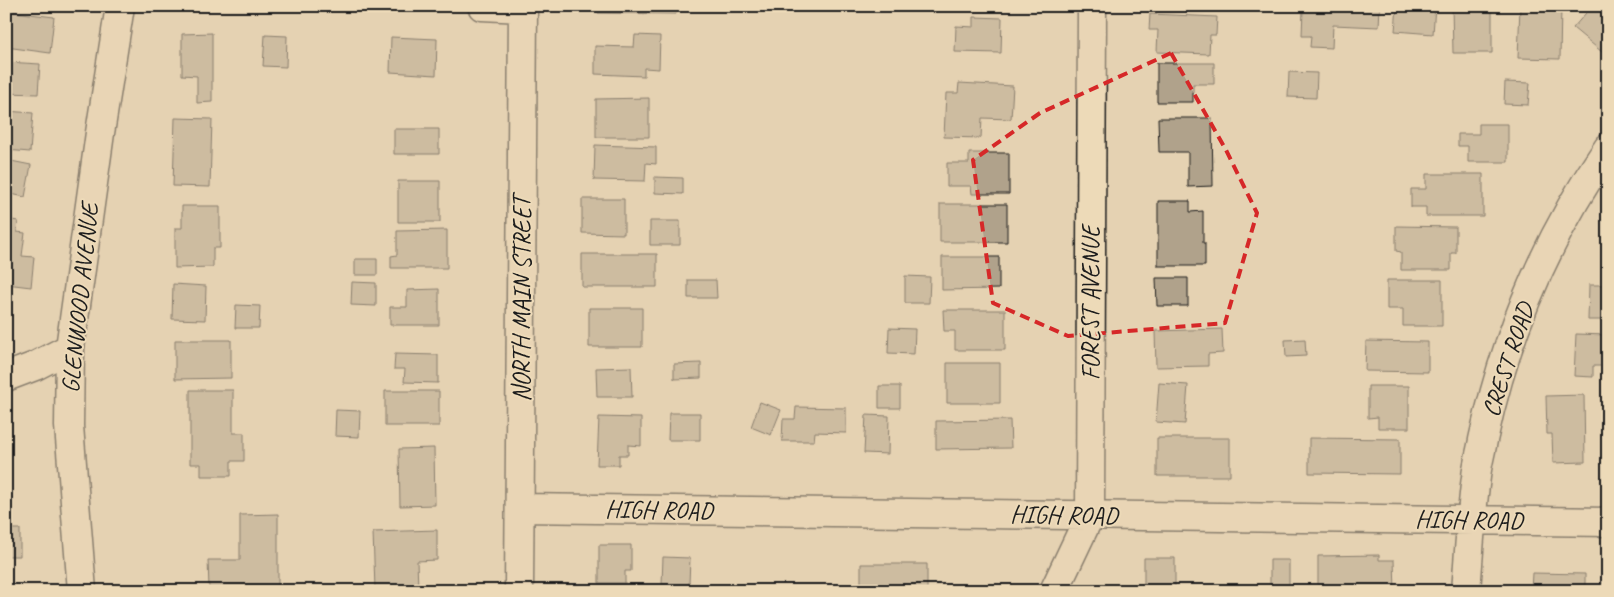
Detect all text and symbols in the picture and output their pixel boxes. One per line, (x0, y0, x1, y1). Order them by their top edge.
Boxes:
street label: NORTH MAIN STREET (506, 191, 538, 402)
street label: GLENWOOD AVENUE (54, 199, 106, 394)
street label: FOREST AVENUE (1075, 222, 1107, 380)
street label: CREST ROAD (1475, 297, 1542, 421)
street label: HIGH ROAD (605, 493, 715, 527)
street label: HIGH ROAD (1010, 498, 1120, 532)
street label: HIGH ROAD (1415, 503, 1525, 537)

